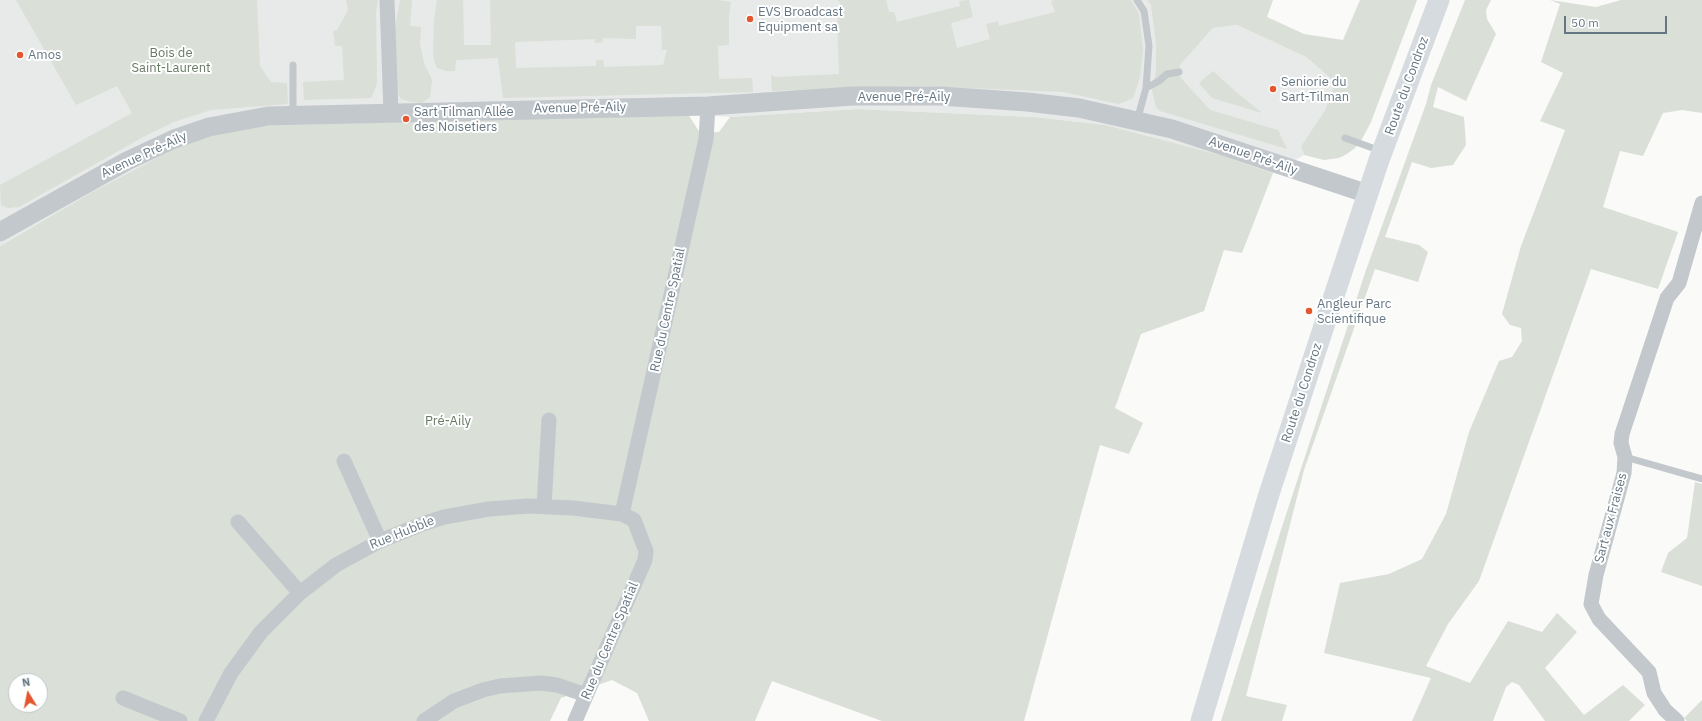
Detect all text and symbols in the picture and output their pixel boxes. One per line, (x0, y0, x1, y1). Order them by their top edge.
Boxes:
place label: EVS Broadcast Equipment sa (758, 4, 843, 35)
scale bar (1566, 8, 1669, 34)
marker: EVS Broadcast Equipment sa (745, 14, 755, 24)
text: 50 m (1571, 15, 1599, 30)
street label: Route du Condroz (1382, 35, 1432, 137)
park label: Bois de Saint-Laurent (131, 45, 211, 76)
place label: Amos (28, 47, 61, 63)
marker: Amos (15, 50, 25, 60)
place label: Seniorie du Sart-Tilman (1281, 74, 1349, 105)
marker: Seniorie du Sart-Tilman (1268, 84, 1278, 94)
street label: Avenue Pré-Aily (858, 89, 950, 105)
street label: Avenue Pré-Aily (534, 99, 626, 117)
place label: Sart Tilman Allée des Noisetiers (414, 104, 514, 135)
marker: Sart Tilman Allée des Noisetiers (401, 114, 411, 124)
street label: Avenue Pré-Aily (99, 128, 189, 182)
street label: Avenue Pré-Aily (1207, 134, 1299, 178)
street label: Rue du Centre Spatial (647, 247, 689, 373)
place label: Angleur Parc Scientifique (1317, 296, 1391, 327)
marker: Angleur Parc Scientifique (1304, 306, 1314, 316)
street label: Route du Condroz (1279, 341, 1325, 445)
park label: Pré-Aily (425, 413, 471, 429)
street label: Sart aux Fraises (1591, 471, 1631, 565)
street label: Rue Hubble (367, 513, 437, 553)
street label: Rue du Centre Spatial (578, 580, 642, 702)
north arrow (8, 673, 48, 713)
text: N (21, 675, 31, 690)

